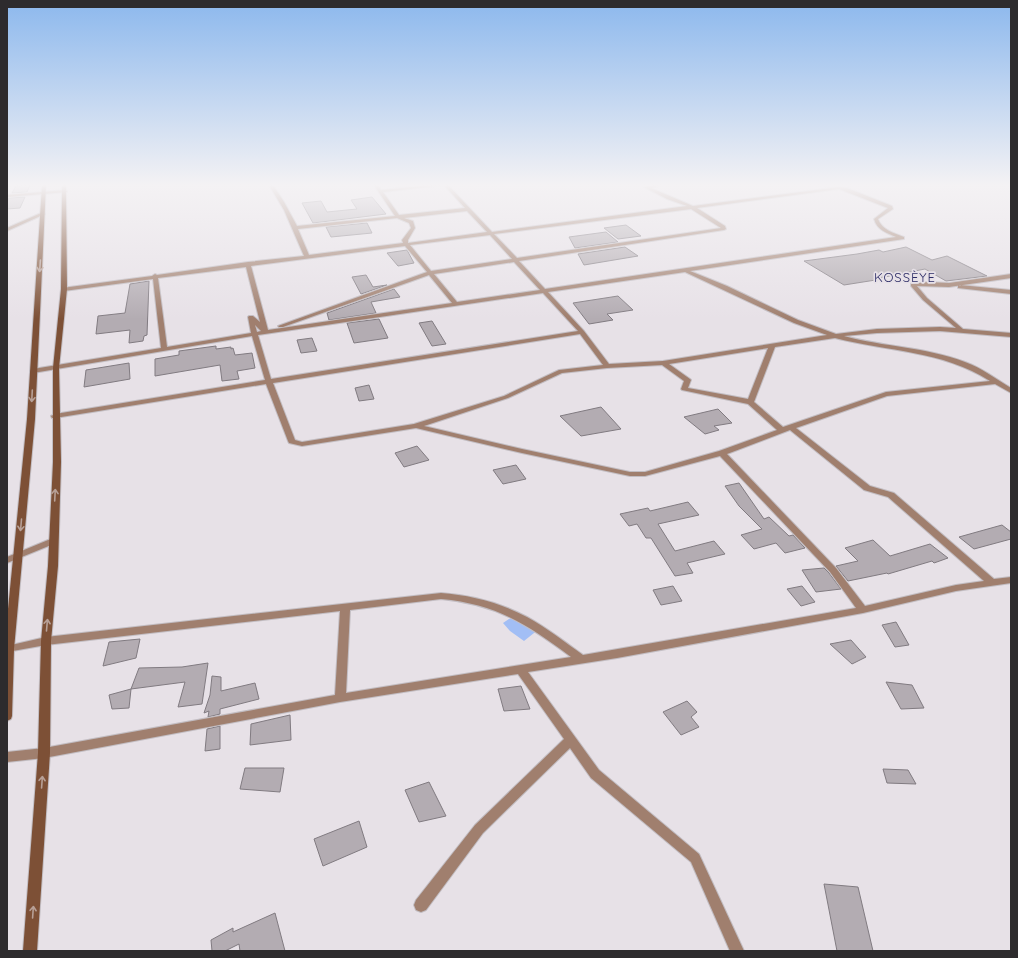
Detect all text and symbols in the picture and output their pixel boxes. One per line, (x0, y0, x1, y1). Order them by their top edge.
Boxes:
one-way arrow (37, 259, 44, 272)
district label: KOSSÈYE (874, 269, 936, 285)
one-way arrow (29, 389, 36, 402)
one-way arrow (51, 489, 59, 502)
one-way arrow (18, 518, 25, 531)
one-way arrow (44, 619, 51, 632)
one-way arrow (39, 776, 46, 789)
one-way arrow (29, 906, 36, 919)

